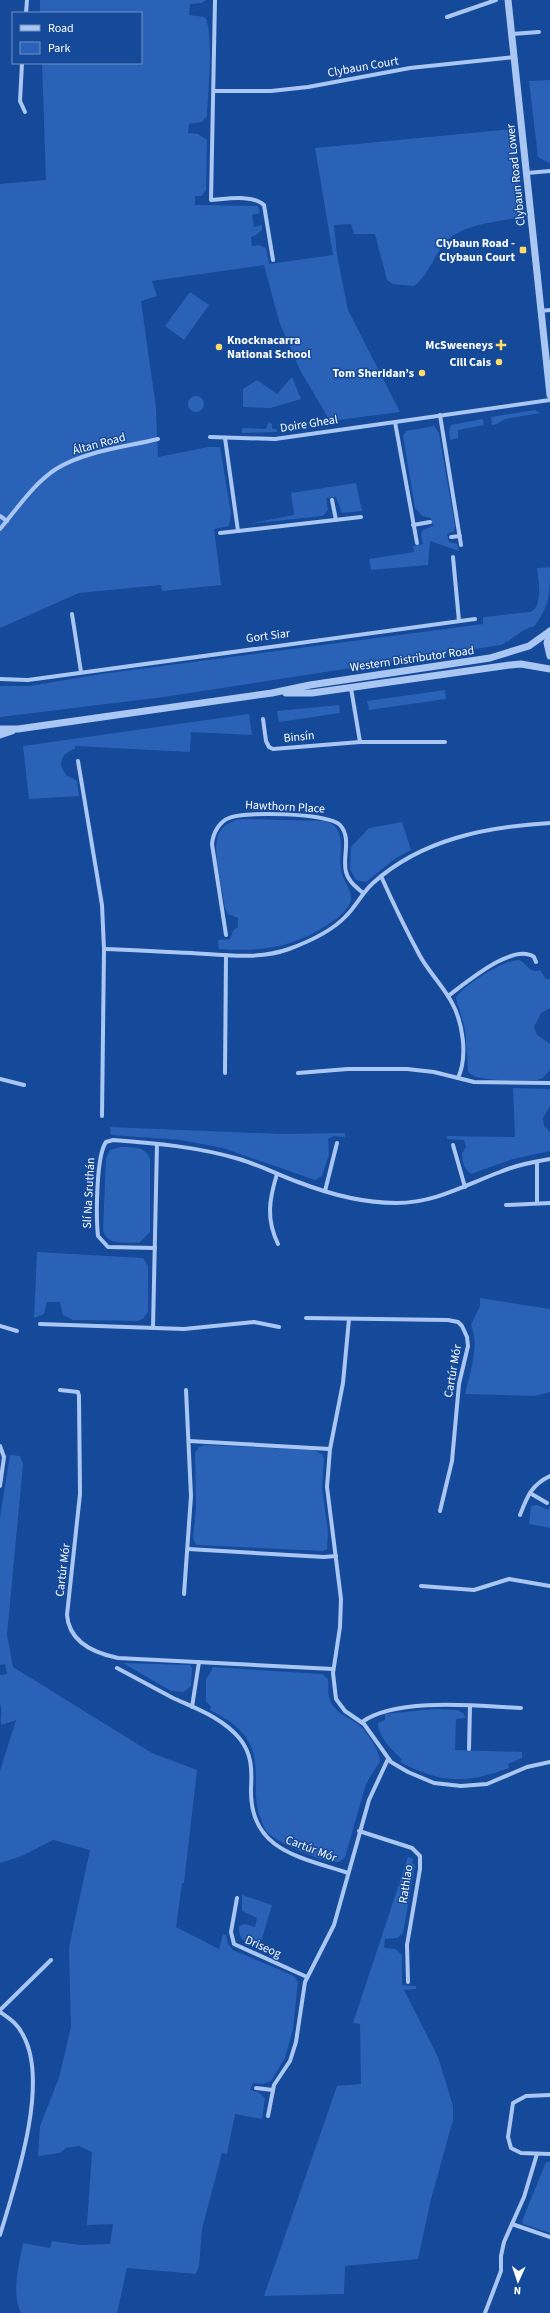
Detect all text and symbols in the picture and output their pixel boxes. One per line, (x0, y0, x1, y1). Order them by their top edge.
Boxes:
legend (12, 12, 142, 64)
text: Road (48, 20, 74, 37)
text: Park (48, 40, 70, 57)
street label: Clybaun Court (326, 52, 400, 82)
street label: Clybaun Road Lower (502, 122, 530, 227)
place label: Clybaun Road - Clybaun Court (436, 235, 515, 266)
marker: Clybaun Road - Clybaun Court (518, 245, 528, 255)
place label: Knocknacarra National School (227, 332, 311, 363)
place label: McSweeneys (425, 337, 493, 354)
marker: McSweeneys (496, 340, 506, 350)
marker: Knocknacarra National School (214, 342, 224, 352)
place label: Cill Cais (450, 354, 491, 371)
marker: Cill Cais (494, 357, 504, 367)
place label: Tom Sheridan’s (333, 365, 414, 382)
marker: Tom Sheridan’s (417, 368, 427, 378)
street label: Doire Gheal (279, 411, 339, 437)
street label: Áltan Road (71, 429, 127, 459)
street label: Gort Siar (245, 625, 292, 647)
street label: Western Distributor Road (349, 642, 475, 676)
street label: Binsín (283, 727, 315, 747)
street label: Hawthorn Place (245, 796, 325, 818)
street label: Slí Na Sruthán (79, 1157, 99, 1229)
street label: Cartúr Mór (440, 1342, 466, 1399)
street label: Cartúr Mór (51, 1542, 75, 1598)
street label: Cartúr Mór (283, 1831, 340, 1867)
street label: Rathlao (395, 1863, 417, 1905)
street label: Driseog (242, 1932, 284, 1962)
north arrow (498, 2261, 538, 2301)
text: N (513, 2283, 522, 2298)

